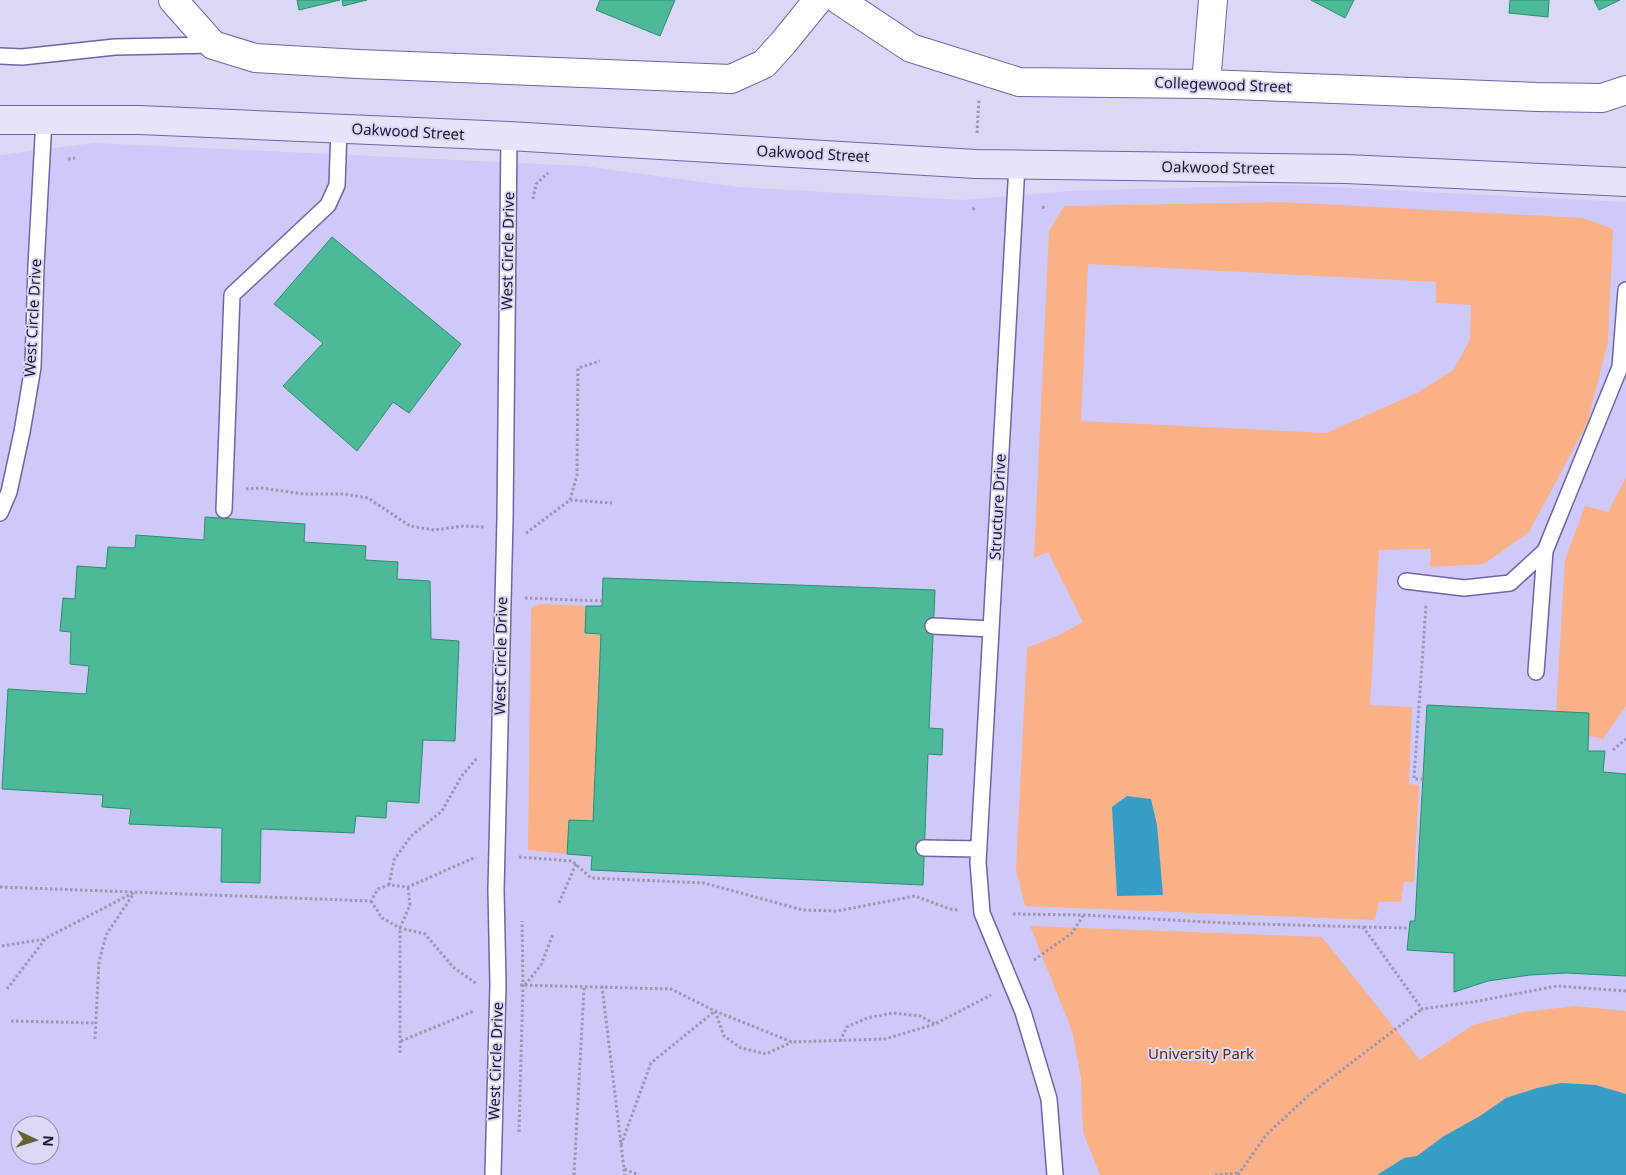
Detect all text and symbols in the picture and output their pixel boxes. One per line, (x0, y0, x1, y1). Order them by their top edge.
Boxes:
street label: Collegewood Street (1154, 72, 1292, 96)
street label: Oakwood Street (351, 118, 466, 144)
street label: Oakwood Street (756, 140, 871, 166)
street label: Oakwood Street (1161, 156, 1275, 178)
street label: West Circle Drive (496, 192, 518, 310)
street label: West Circle Drive (19, 258, 45, 378)
street label: Structure Drive (984, 453, 1010, 561)
street label: West Circle Drive (489, 597, 511, 715)
street label: West Circle Drive (483, 1001, 507, 1120)
park label: University Park (1148, 1043, 1254, 1063)
north arrow (10, 1115, 60, 1165)
text: N (39, 1135, 58, 1147)

